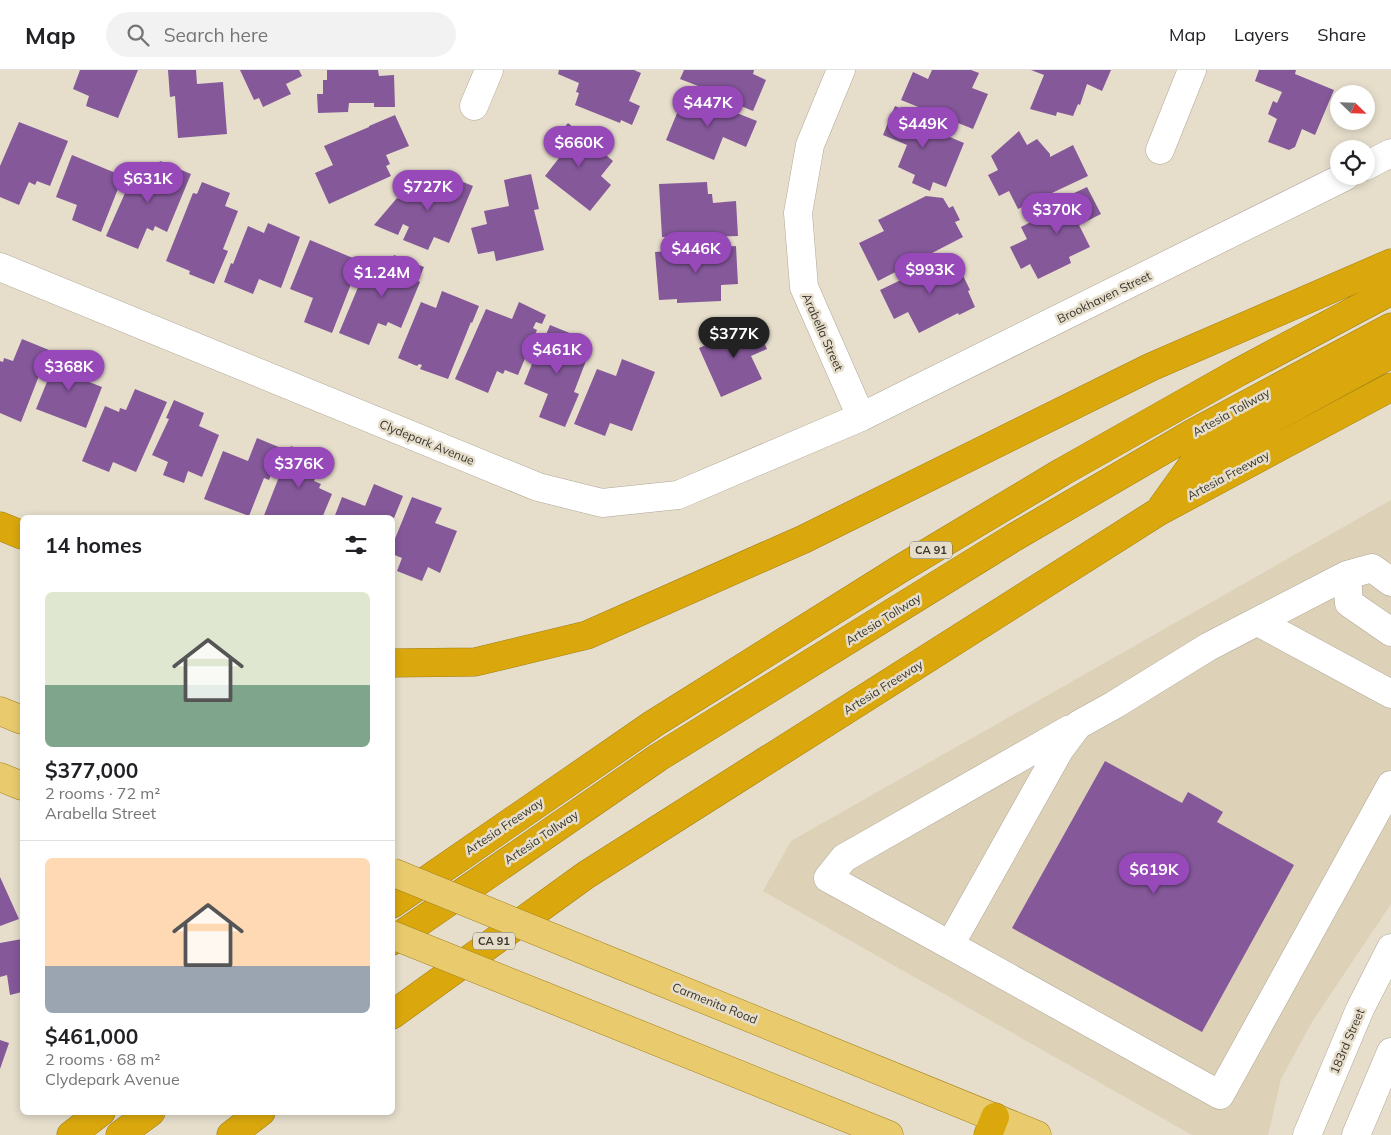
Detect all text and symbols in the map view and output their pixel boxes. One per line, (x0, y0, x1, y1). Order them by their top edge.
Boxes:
search box (106, 12, 456, 57)
text: Map (25, 20, 76, 50)
icon: search (124, 21, 152, 49)
text: Search here (164, 23, 268, 47)
text: Map (1169, 23, 1206, 46)
text: Layers (1234, 23, 1289, 46)
text: Share (1317, 23, 1366, 46)
pin: $447K (673, 85, 743, 128)
north arrow (1330, 85, 1375, 130)
map controls (1330, 85, 1375, 185)
text: $447K (683, 92, 733, 112)
pin: $449K (888, 106, 958, 149)
text: $449K (898, 113, 948, 133)
pin: $660K (544, 126, 614, 168)
text: $660K (554, 132, 604, 152)
button: locate (1330, 140, 1375, 185)
pin: $631K (113, 162, 183, 204)
text: $631K (123, 168, 173, 188)
pin: $727K (393, 170, 463, 212)
text: $727K (403, 176, 453, 196)
pin: $370K (1022, 192, 1092, 235)
text: $370K (1032, 199, 1082, 219)
pin: $446K (661, 232, 731, 274)
text: $446K (671, 238, 721, 258)
pin: $993K (895, 252, 965, 295)
pin: $1.24M (341, 256, 423, 298)
text: $993K (905, 259, 955, 279)
text: $1.24M (354, 262, 410, 282)
street label: Brookhaven Street (1055, 268, 1153, 326)
street label: Arabella Street (799, 291, 847, 373)
pin: $377K (699, 316, 769, 359)
text: $377K (709, 323, 759, 343)
pin: $461K (522, 332, 592, 375)
text: $461K (532, 339, 582, 359)
pin: $368K (34, 350, 104, 392)
text: $368K (44, 356, 94, 376)
street label: Artesia Tollway (1190, 384, 1273, 439)
street label: Clydepark Avenue (377, 416, 477, 468)
pin: $376K (264, 446, 334, 489)
street label: Artesia Freeway (1184, 447, 1272, 503)
text: $376K (274, 453, 324, 473)
icon: filters (342, 531, 370, 559)
text: 14 homes (45, 532, 142, 558)
road number: CA 91 (910, 542, 952, 558)
street label: Artesia Tollway (843, 590, 924, 648)
icon: home (163, 625, 253, 715)
street label: Artesia Freeway (840, 656, 926, 717)
text: $377,000 (45, 757, 138, 783)
text: 2 rooms · 72 m² (45, 783, 160, 803)
street label: Artesia Freeway (462, 794, 546, 858)
text: Arabella Street (45, 803, 156, 823)
street label: Artesia Tollway (501, 806, 581, 867)
pin: $619K (1119, 852, 1189, 895)
text: $619K (1129, 859, 1179, 879)
icon: home (163, 890, 253, 980)
road number: CA 91 (473, 932, 515, 949)
street label: Carmenita Road (670, 979, 760, 1027)
street label: 183rd Street (1327, 1006, 1367, 1076)
text: $461,000 (45, 1023, 138, 1049)
text: 2 rooms · 68 m² (45, 1049, 160, 1069)
text: Clydepark Avenue (45, 1069, 180, 1089)

